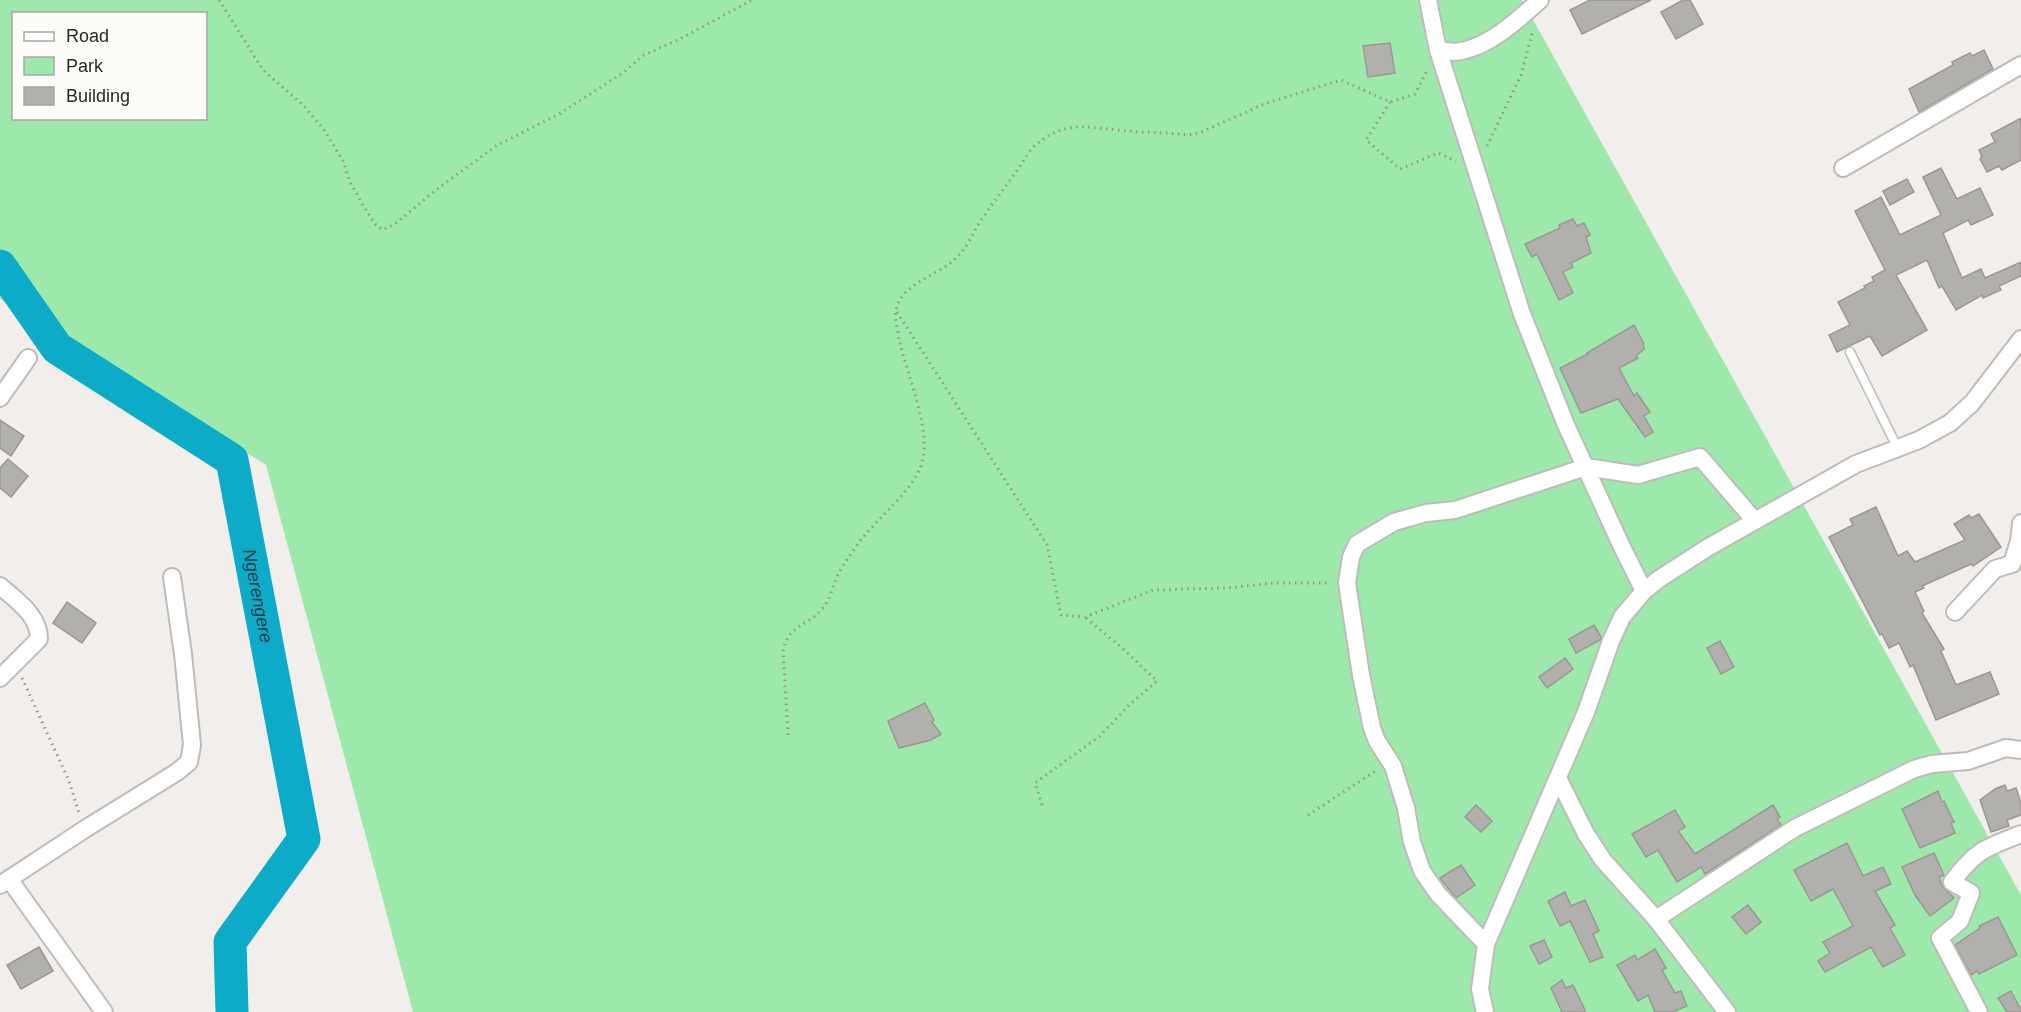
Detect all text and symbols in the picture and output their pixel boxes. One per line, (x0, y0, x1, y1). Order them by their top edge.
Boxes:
legend (12, 12, 207, 120)
text: Road (66, 26, 109, 46)
text: Park (66, 56, 104, 76)
text: Building (66, 86, 130, 106)
water label: Ngerengere (239, 547, 277, 645)

